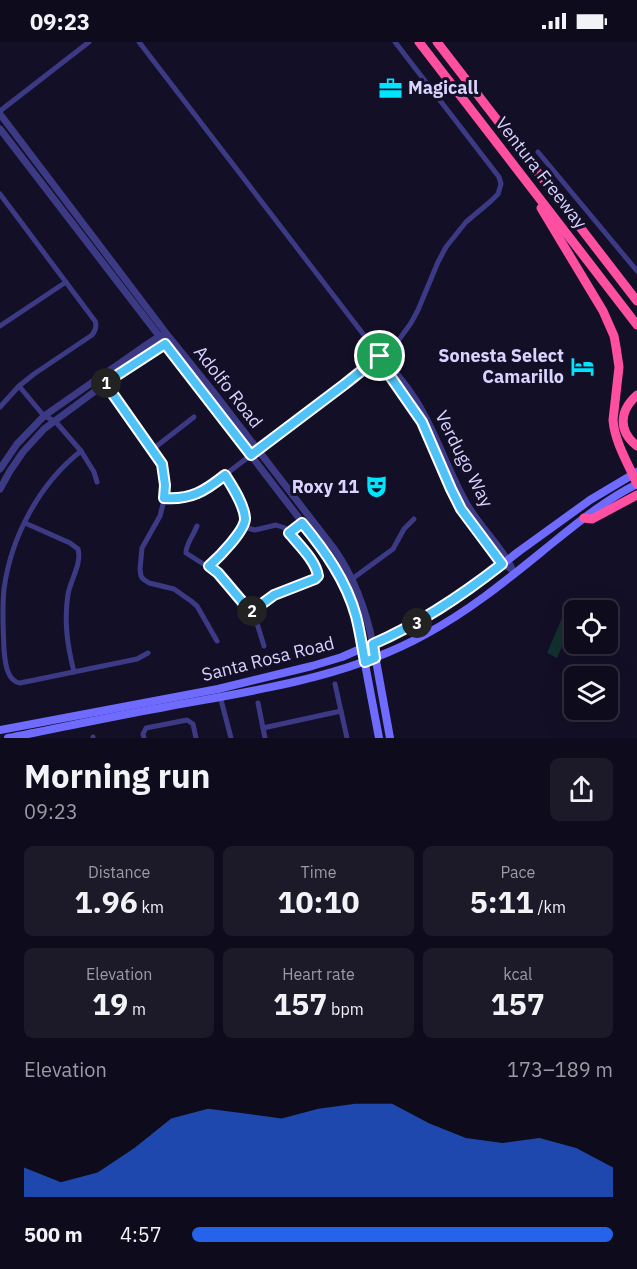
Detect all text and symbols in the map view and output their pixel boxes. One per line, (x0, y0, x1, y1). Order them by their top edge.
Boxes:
text: 09:23 (30, 7, 90, 36)
office icon: Magicall (377, 75, 403, 101)
place label: Magicall (408, 76, 479, 99)
street label: Ventura Freeway (491, 112, 592, 233)
pin (354, 330, 405, 381)
icon: arrive (363, 339, 396, 372)
street label: Adolfo Road (189, 341, 268, 433)
place label: Sonesta Select Camarillo (438, 344, 564, 388)
hotel icon: Sonesta Select Camarillo (569, 353, 595, 379)
pin: 1 (91, 368, 121, 398)
text: 1 (101, 373, 111, 393)
street label: Verdugo Way (430, 407, 499, 511)
theatre icon: Roxy 11 (364, 474, 390, 500)
place label: Roxy 11 (292, 475, 359, 498)
pin: 2 (237, 596, 267, 626)
map controls (564, 600, 618, 720)
button: locate (564, 600, 618, 654)
text: 2 (247, 601, 257, 621)
pin: 3 (402, 608, 432, 638)
text: 3 (412, 613, 422, 633)
street label: Santa Rosa Road (199, 631, 337, 686)
button: layers (564, 666, 618, 720)
text: Morning run (24, 754, 210, 797)
button: share (550, 758, 613, 821)
text: 09:23 (24, 798, 78, 825)
text: Distance (88, 862, 150, 882)
text: Time (301, 862, 336, 882)
text: Pace (500, 862, 535, 882)
text: 1.96 (74, 882, 138, 921)
text: 10:10 (278, 882, 359, 921)
text: 5:11 (470, 882, 534, 921)
text: km (138, 897, 164, 917)
text: /km (534, 897, 566, 917)
text: Elevation (86, 964, 152, 984)
text: Heart rate (282, 964, 355, 984)
text: kcal (503, 964, 532, 984)
text: 19 (92, 984, 128, 1023)
text: 157 (273, 984, 327, 1023)
text: 157 (491, 984, 545, 1023)
text: m (128, 999, 146, 1019)
text: bpm (327, 999, 364, 1019)
text: Elevation (24, 1056, 107, 1083)
text: 173–189 m (507, 1056, 613, 1083)
text: 500 m (24, 1221, 83, 1248)
text: 4:57 (120, 1221, 162, 1248)

